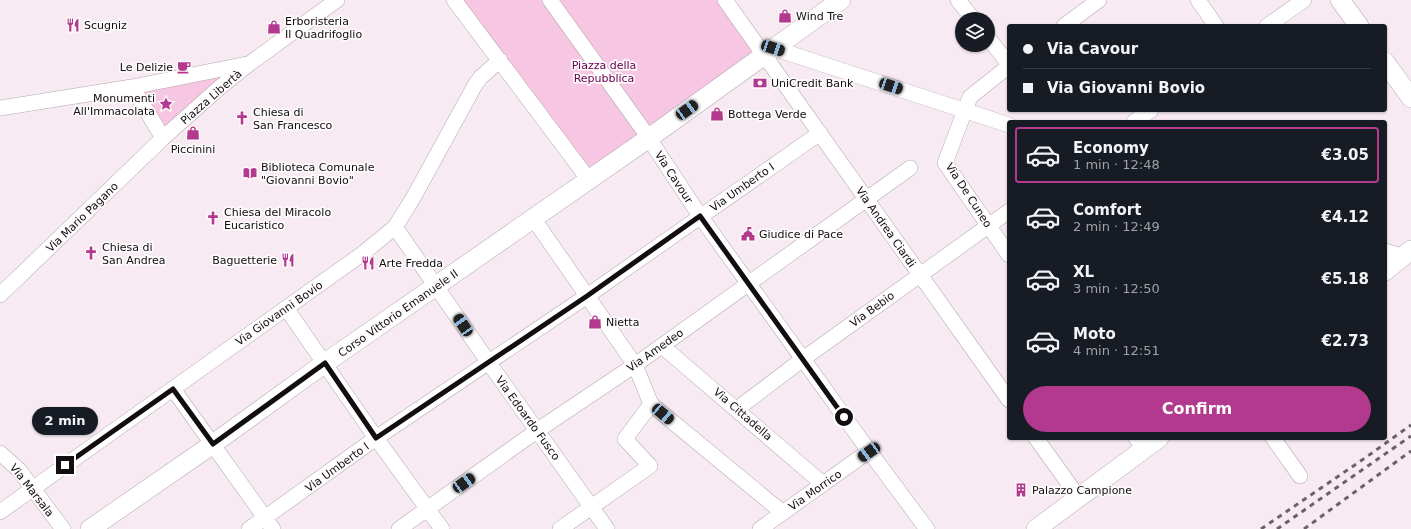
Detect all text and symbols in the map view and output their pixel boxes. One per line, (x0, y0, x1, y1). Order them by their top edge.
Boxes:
shop icon: Wind Tre (777, 8, 793, 24)
place label: Wind Tre (796, 10, 844, 23)
map controls (955, 12, 995, 52)
button: layers (955, 12, 995, 52)
place label: Erboristeria Il Quadrifoglio (285, 15, 362, 41)
restaurant icon: Scugniz (65, 17, 81, 33)
place label: Scugniz (84, 19, 127, 32)
shop icon: Erboristeria Il Quadrifoglio (266, 19, 282, 35)
car (760, 39, 786, 57)
text: Via Cavour (1047, 40, 1138, 58)
cafe icon: Le Delizie (176, 59, 192, 75)
park label: Piazza della Repubblica (572, 59, 636, 85)
place label: Le Delizie (120, 61, 173, 74)
street label: Piazza Libertà (178, 67, 244, 127)
bank icon: UniCredit Bank (752, 75, 768, 91)
place label: UniCredit Bank (771, 77, 854, 90)
car (878, 77, 904, 95)
text: Via Giovanni Bovio (1047, 79, 1205, 97)
place label: Monumenti All'Immacolata (73, 92, 155, 118)
place icon: Monumenti All'Immacolata (158, 96, 174, 112)
car (674, 98, 700, 122)
place label: Chiesa di San Francesco (253, 106, 333, 132)
shop icon: Bottega Verde (709, 106, 725, 122)
place label: Bottega Verde (728, 108, 807, 121)
church icon: Chiesa di San Francesco (234, 110, 250, 126)
shop icon: Piccinini (185, 125, 201, 141)
icon: car (1025, 137, 1061, 173)
text: Economy (1073, 139, 1149, 157)
place label: Piccinini (171, 143, 215, 156)
text: €3.05 (1322, 146, 1369, 164)
street label: Via Cavour (652, 149, 696, 206)
text: 1 min · 12:48 (1073, 157, 1160, 172)
street label: Via Umberto I (708, 160, 777, 214)
place label: Biblioteca Comunale "Giovanni Bovio" (261, 161, 375, 187)
street label: Via De Cuneo (943, 161, 994, 230)
library icon: Biblioteca Comunale "Giovanni Bovio" (242, 165, 258, 181)
street label: Via Mario Pagano (44, 180, 121, 255)
street label: Via Andrea Ciardi (853, 185, 918, 270)
icon: car (1025, 199, 1061, 235)
text: Comfort (1073, 201, 1141, 219)
place label: Chiesa del Miracolo Eucaristico (224, 206, 331, 232)
text: €4.12 (1322, 208, 1369, 226)
church icon: Chiesa del Miracolo Eucaristico (205, 210, 221, 226)
text: 2 min · 12:49 (1073, 219, 1160, 234)
public building icon: Giudice di Pace (740, 226, 756, 242)
place label: Giudice di Pace (759, 228, 843, 241)
place label: Chiesa di San Andrea (102, 241, 165, 267)
church icon: Chiesa di San Andrea (83, 245, 99, 261)
restaurant icon: Baguetterie (280, 252, 296, 268)
place label: Baguetterie (212, 254, 277, 267)
restaurant icon: Arte Fredda (360, 255, 376, 271)
place label: Arte Fredda (379, 257, 443, 270)
icon: car (1025, 261, 1061, 297)
text: XL (1073, 263, 1094, 281)
street label: Corso Vittorio Emanuele II (336, 267, 461, 360)
text: €5.18 (1322, 270, 1369, 288)
street label: Via Giovanni Bovio (233, 278, 326, 348)
text: 3 min · 12:50 (1073, 281, 1160, 296)
street label: Via Bebio (848, 289, 897, 330)
car (451, 312, 475, 338)
shop icon: Nietta (587, 314, 603, 330)
place label: Nietta (606, 316, 639, 329)
icon: car (1025, 323, 1061, 359)
text: Moto (1073, 325, 1116, 343)
street label: Via Amedeo (624, 326, 686, 375)
text: €2.73 (1322, 332, 1369, 350)
text: 4 min · 12:51 (1073, 343, 1160, 358)
street label: Via Edoardo Fusco (493, 374, 563, 463)
street label: Via Cittadella (711, 385, 775, 443)
button: Confirm (1023, 386, 1371, 432)
car (650, 402, 676, 426)
callout: 2 min (32, 407, 98, 435)
route start (835, 408, 853, 426)
text: 2 min (45, 413, 85, 428)
street label: Via Umberto I (303, 440, 372, 495)
car (856, 440, 882, 464)
route end (56, 456, 74, 474)
street label: Via Marsala (7, 461, 56, 519)
street label: Via Morrico (786, 467, 844, 513)
car (451, 471, 477, 495)
building icon: Palazzo Campione (1013, 482, 1029, 498)
place label: Palazzo Campione (1032, 484, 1132, 497)

